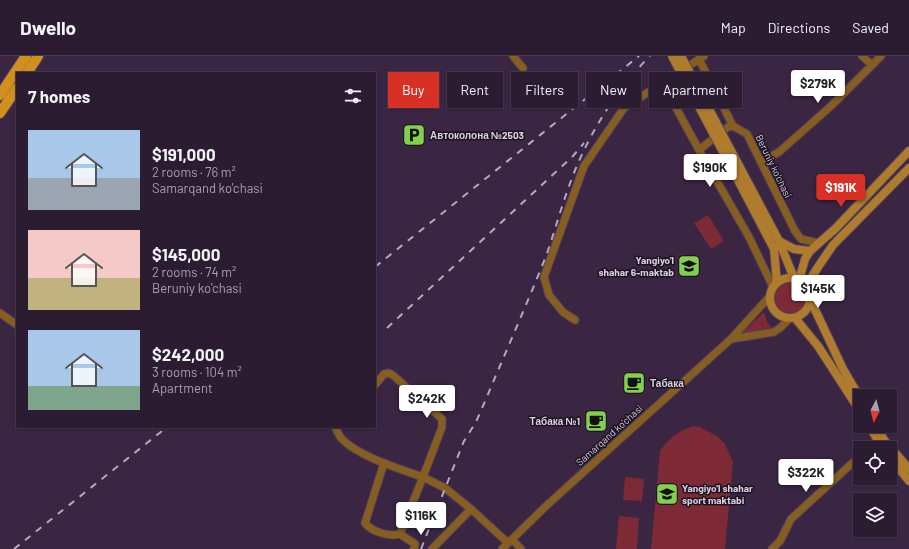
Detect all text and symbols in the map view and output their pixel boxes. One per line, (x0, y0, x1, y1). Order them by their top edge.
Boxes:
text: Dwello (20, 16, 76, 39)
text: Map (721, 19, 746, 36)
text: Directions (768, 19, 830, 36)
text: Saved (852, 19, 889, 36)
pin: $279K (790, 70, 846, 104)
chip: Buy (388, 72, 439, 108)
chip: Rent (447, 72, 503, 108)
chip: Filters (511, 72, 578, 108)
chip: New (586, 72, 641, 108)
chip: Apartment (649, 72, 742, 108)
text: $279K (800, 75, 836, 91)
icon: filters (342, 85, 364, 107)
text: 7 homes (28, 86, 90, 106)
parking icon: Автоколона №2503 (401, 122, 427, 148)
place label: Автоколона №2503 (430, 129, 524, 141)
street label: Beruniy ko'chasi (753, 132, 795, 200)
text: $191,000 (152, 144, 216, 164)
icon: home (60, 146, 108, 194)
pin: $190K (682, 154, 738, 188)
text: $190K (693, 159, 727, 175)
text: 2 rooms · 76 m² (152, 164, 236, 180)
pin: $191K (813, 174, 869, 208)
text: $191K (825, 179, 857, 195)
text: Samarqand ko'chasi (152, 180, 263, 196)
text: $145,000 (152, 244, 220, 264)
icon: home (60, 246, 108, 294)
school or university icon: Yangiyo'l shahar 6-maktab (676, 253, 702, 279)
place label: Yangiyo'l shahar 6-maktab (598, 254, 674, 278)
text: 2 rooms · 74 m² (152, 264, 236, 280)
pin: $145K (790, 275, 846, 309)
text: Beruniy ko'chasi (152, 280, 242, 296)
text: $145K (800, 280, 836, 296)
text: $242,000 (152, 344, 224, 364)
icon: home (60, 346, 108, 394)
text: 3 rooms · 104 m² (152, 364, 242, 380)
cafe icon: Табака (621, 370, 647, 396)
place label: Табака (650, 377, 684, 389)
text: Apartment (152, 380, 213, 396)
pin: $242K (399, 385, 455, 419)
north arrow (853, 389, 897, 433)
map controls (853, 389, 897, 537)
text: $242K (408, 390, 446, 406)
street label: Samarqand ko'chasi (573, 402, 645, 468)
cafe icon: Табака №1 (583, 408, 609, 434)
place label: Табака №1 (530, 415, 580, 427)
button: locate (853, 441, 897, 485)
pin: $322K (778, 459, 834, 493)
text: $322K (787, 464, 825, 480)
school or university icon: Yangiyo'l shahar sport maktabi (654, 481, 680, 507)
place label: Yangiyo'l shahar sport maktabi (682, 482, 753, 506)
button: layers (853, 493, 897, 537)
pin: $116K (393, 502, 449, 536)
text: $116K (405, 507, 437, 523)

